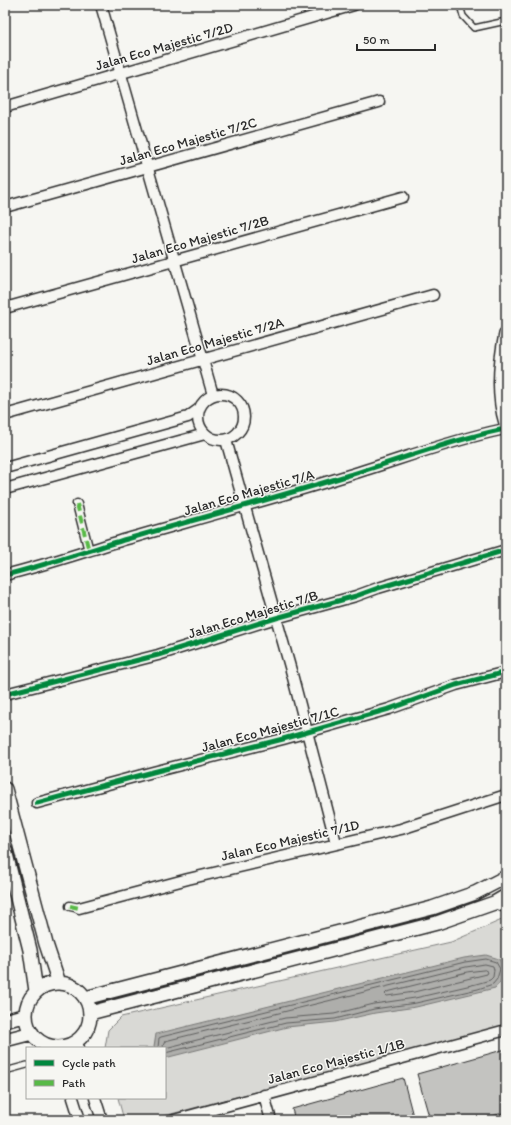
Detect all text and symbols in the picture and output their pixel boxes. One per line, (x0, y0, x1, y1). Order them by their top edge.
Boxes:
street label: Jalan Eco Majestic 7/2D (93, 19, 235, 74)
scale bar (357, 26, 435, 52)
text: 50 m (363, 33, 389, 47)
street label: Jalan Eco Majestic 7/2C (117, 114, 259, 169)
street label: Jalan Eco Majestic 7/2B (129, 212, 271, 267)
street label: Jalan Eco Majestic 7/2A (144, 314, 286, 369)
street label: Jalan Eco Majestic 7/A (182, 466, 316, 519)
street label: Jalan Eco Majestic 7/B (186, 587, 320, 642)
street label: Jalan Eco Majestic 7/1C (200, 703, 341, 756)
street label: Jalan Eco Majestic 7/1D (219, 816, 361, 865)
street label: Jalan Eco Majestic 1/1B (266, 1035, 406, 1088)
legend (26, 1047, 166, 1099)
text: Cycle path (62, 1056, 116, 1070)
text: Path (62, 1076, 85, 1090)

